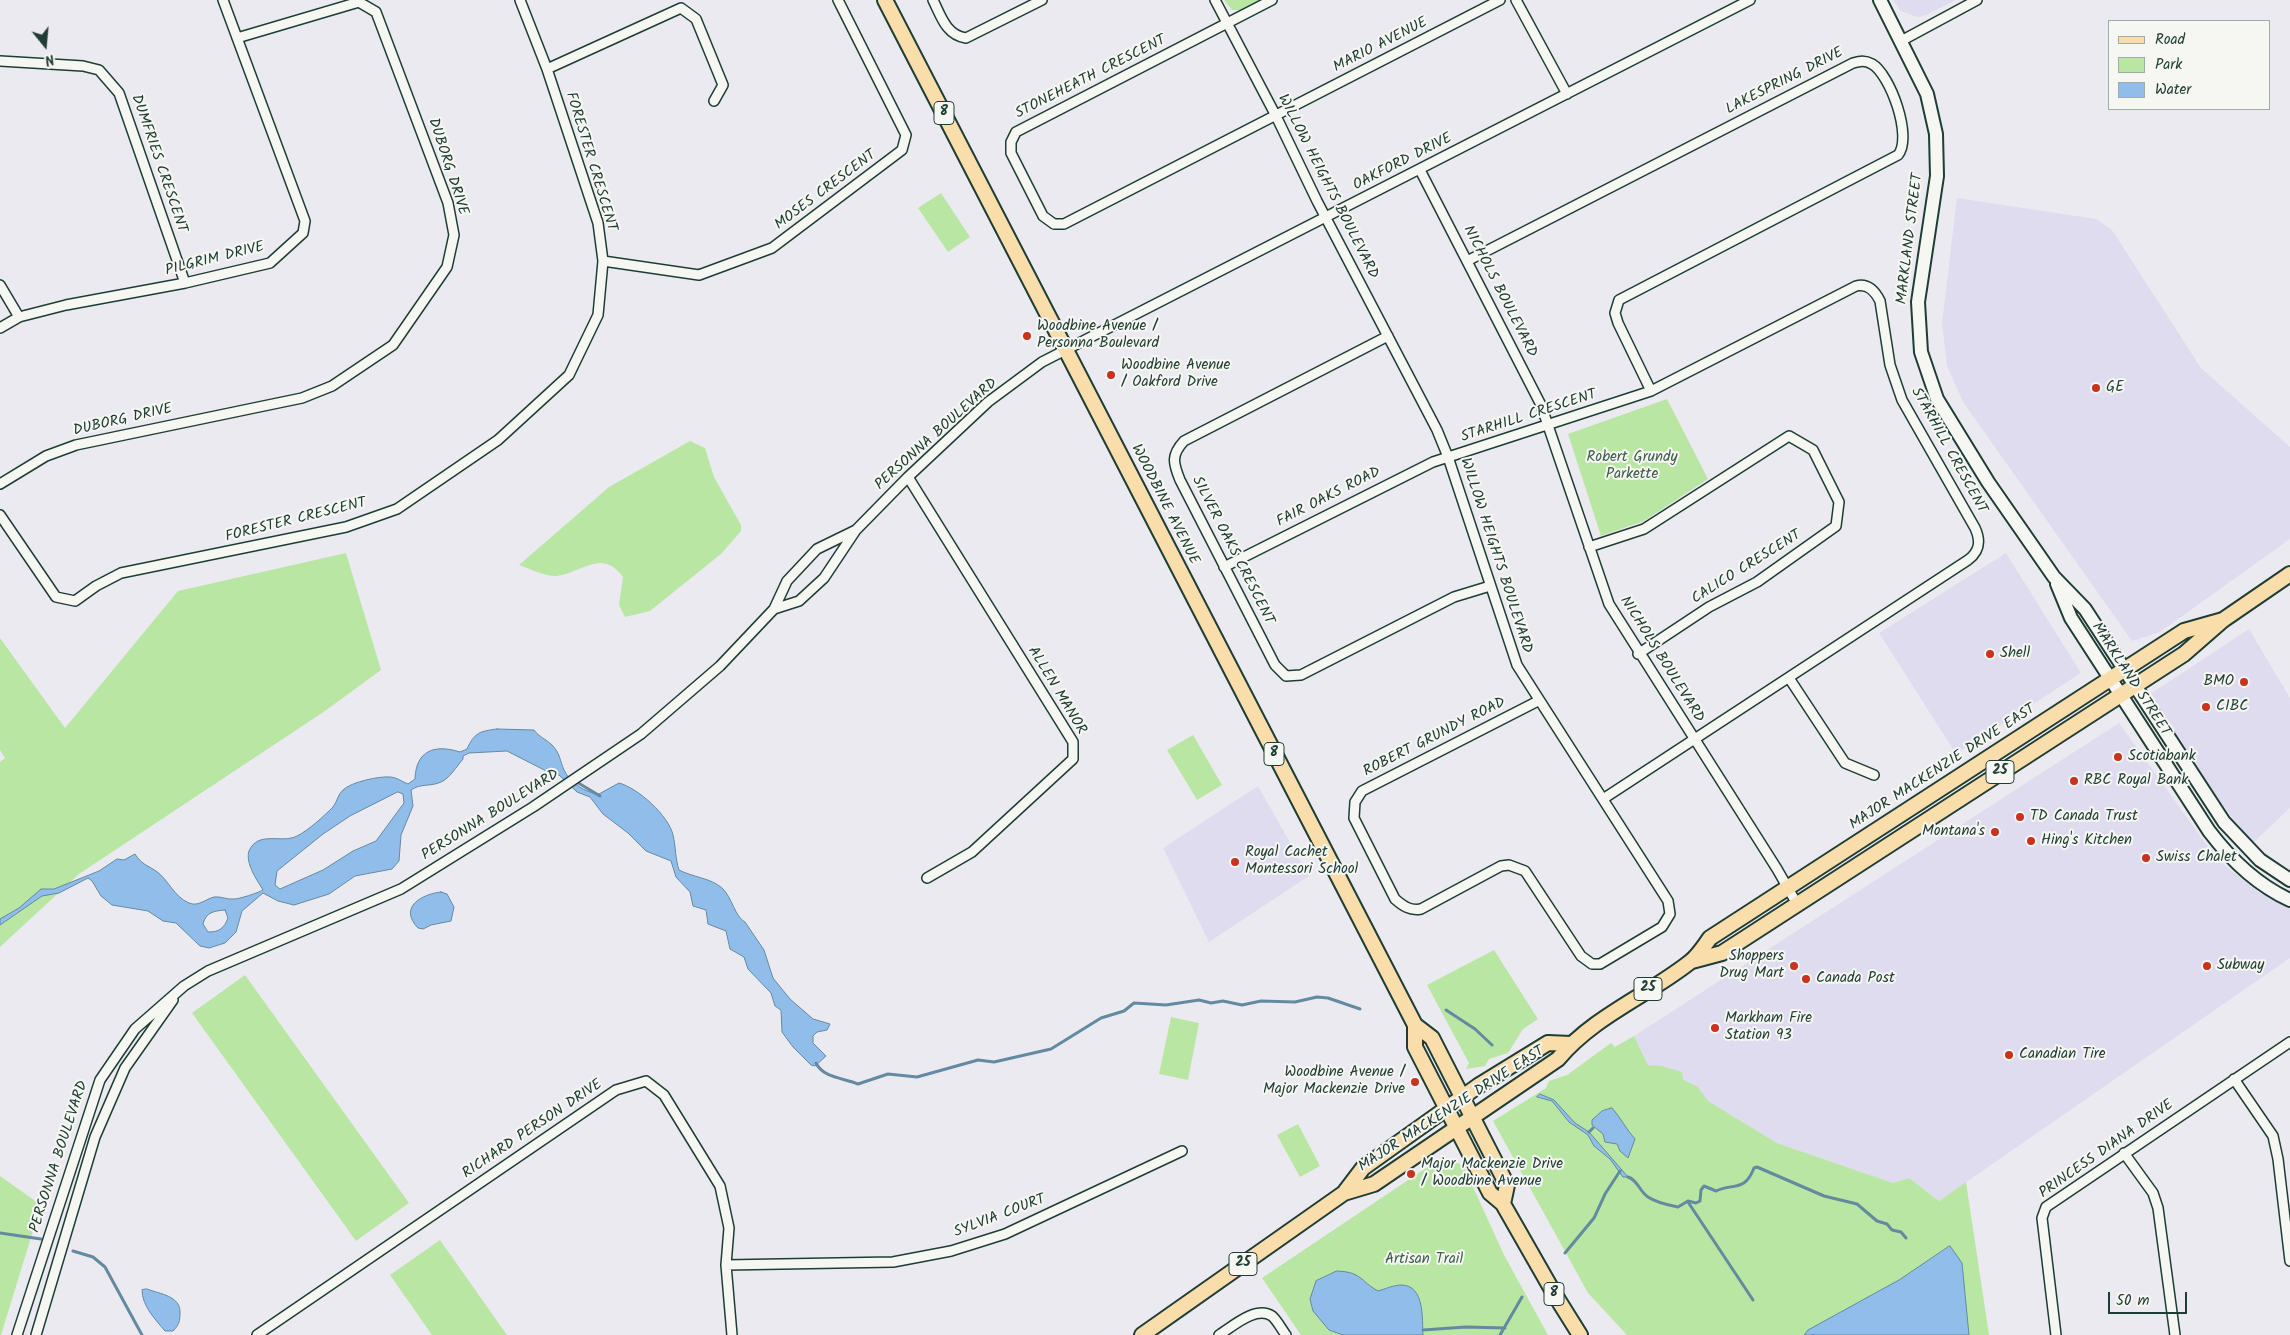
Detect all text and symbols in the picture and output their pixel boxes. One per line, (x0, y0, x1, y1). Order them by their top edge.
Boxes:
street label: MARIO AVENUE (1331, 15, 1431, 77)
north arrow (20, 20, 70, 70)
legend (2108, 20, 2270, 110)
text: Road (2155, 28, 2185, 52)
street label: STONEHEATH CRESCENT (1013, 32, 1169, 124)
street label: LAKESPRING DRIVE (1723, 45, 1847, 119)
text: N (42, 48, 57, 71)
text: Park (2155, 53, 2182, 77)
text: Water (2155, 78, 2191, 102)
street label: FORESTER CRESCENT (560, 90, 620, 234)
street label: WILLOW HEIGHTS BOULEVARD (1273, 92, 1381, 282)
street label: DUMFRIES CRESCENT (126, 93, 190, 235)
road number: 8 (934, 102, 954, 125)
street label: DUBORG DRIVE (423, 116, 471, 218)
street label: OAKFORD DRIVE (1351, 130, 1455, 196)
street label: MOSES CRESCENT (772, 147, 880, 235)
street label: MARKLAND STREET (1894, 172, 1928, 306)
street label: NICHOLS BOULEVARD (1458, 223, 1540, 361)
street label: PILGRIM DRIVE (164, 239, 266, 281)
place label: Woodbine Avenue / Personna Boulevard (1037, 318, 1159, 353)
marker: Woodbine Avenue / Personna Boulevard (1021, 330, 1033, 342)
place label: Woodbine Avenue / Oakford Drive (1121, 357, 1230, 392)
marker: Woodbine Avenue / Oakford Drive (1105, 369, 1117, 381)
street label: PERSONNA BOULEVARD (872, 375, 1002, 495)
place label: GE (2106, 379, 2124, 397)
marker: GE (2090, 382, 2102, 394)
street label: STARHILL CRESCENT (1906, 385, 1990, 517)
street label: STARHILL CRESCENT (1459, 387, 1599, 447)
street label: DUBORG DRIVE (72, 401, 174, 441)
street label: WOODBINE AVENUE (1126, 442, 1202, 568)
park label: Robert Grundy Parkette (1587, 449, 1677, 484)
street label: WILLOW HEIGHTS BOULEVARD (1455, 456, 1535, 656)
street label: FAIR OAKS ROAD (1274, 464, 1384, 532)
street label: SILVER OAKS CRESCENT (1187, 474, 1277, 628)
street label: FORESTER CRESCENT (224, 495, 368, 547)
street label: CALICO CRESCENT (1689, 527, 1805, 609)
street label: NICHOLS BOULEVARD (1615, 594, 1707, 726)
street label: MARKLAND STREET (2086, 620, 2174, 740)
street label: ALLEN MANOR (1023, 644, 1089, 738)
place label: Shell (2000, 645, 2030, 663)
marker: Shell (1984, 648, 1996, 660)
place label: BMO (2203, 673, 2234, 691)
marker: BMO (2238, 676, 2250, 688)
street label: ROBERT GRUNDY ROAD (1361, 694, 1509, 782)
place label: CIBC (2216, 698, 2248, 716)
street label: MAJOR MACKENZIE DRIVE EAST (1847, 701, 2039, 835)
marker: CIBC (2200, 701, 2212, 713)
road number: 8 (1264, 742, 1284, 766)
place label: Scotiabank (2128, 748, 2196, 766)
marker: Scotiabank (2112, 751, 2124, 763)
road number: 25 (1986, 760, 2014, 784)
street label: PERSONNA BOULEVARD (419, 766, 563, 866)
place label: RBC Royal Bank (2084, 772, 2188, 790)
marker: RBC Royal Bank (2068, 775, 2080, 787)
place label: TD Canada Trust (2030, 808, 2138, 826)
marker: TD Canada Trust (2014, 811, 2026, 823)
place label: Montana's (1922, 823, 1985, 841)
marker: Montana's (1989, 826, 2001, 838)
place label: Hing's Kitchen (2041, 832, 2132, 850)
marker: Hing's Kitchen (2025, 835, 2037, 847)
place label: Royal Cachet Montessori School (1245, 844, 1358, 879)
place label: Swiss Chalet (2156, 849, 2237, 867)
marker: Swiss Chalet (2140, 852, 2152, 864)
marker: Royal Cachet Montessori School (1229, 856, 1241, 868)
place label: Shoppers Drug Mart (1719, 948, 1784, 983)
place label: Subway (2217, 957, 2264, 975)
marker: Shoppers Drug Mart (1788, 960, 1800, 972)
marker: Subway (2201, 960, 2213, 972)
place label: Canada Post (1816, 970, 1895, 988)
marker: Canada Post (1800, 973, 1812, 985)
road number: 25 (1634, 978, 1662, 1001)
place label: Markham Fire Station 93 (1725, 1010, 1812, 1045)
marker: Markham Fire Station 93 (1709, 1022, 1721, 1034)
street label: MAJOR MACKENZIE DRIVE EAST (1356, 1043, 1548, 1177)
place label: Canadian Tire (2019, 1046, 2105, 1064)
marker: Canadian Tire (2003, 1049, 2015, 1061)
place label: Woodbine Avenue / Major Mackenzie Drive (1263, 1064, 1405, 1099)
street label: RICHARD PERSON DRIVE (460, 1076, 606, 1184)
marker: Woodbine Avenue / Major Mackenzie Drive (1409, 1076, 1421, 1088)
street label: PERSONNA BOULEVARD (27, 1079, 93, 1235)
street label: PRINCESS DIANA DRIVE (2036, 1097, 2178, 1203)
place label: Major Mackenzie Drive / Woodbine Avenue (1421, 1156, 1563, 1191)
marker: Major Mackenzie Drive / Woodbine Avenue (1405, 1168, 1417, 1180)
street label: SYLVIA COURT (952, 1191, 1048, 1243)
park label: Artisan Trail (1385, 1251, 1463, 1269)
road number: 25 (1229, 1252, 1257, 1276)
road number: 8 (1544, 1282, 1564, 1306)
scale bar (2110, 1282, 2189, 1314)
text: 50 m (2116, 1289, 2150, 1313)

